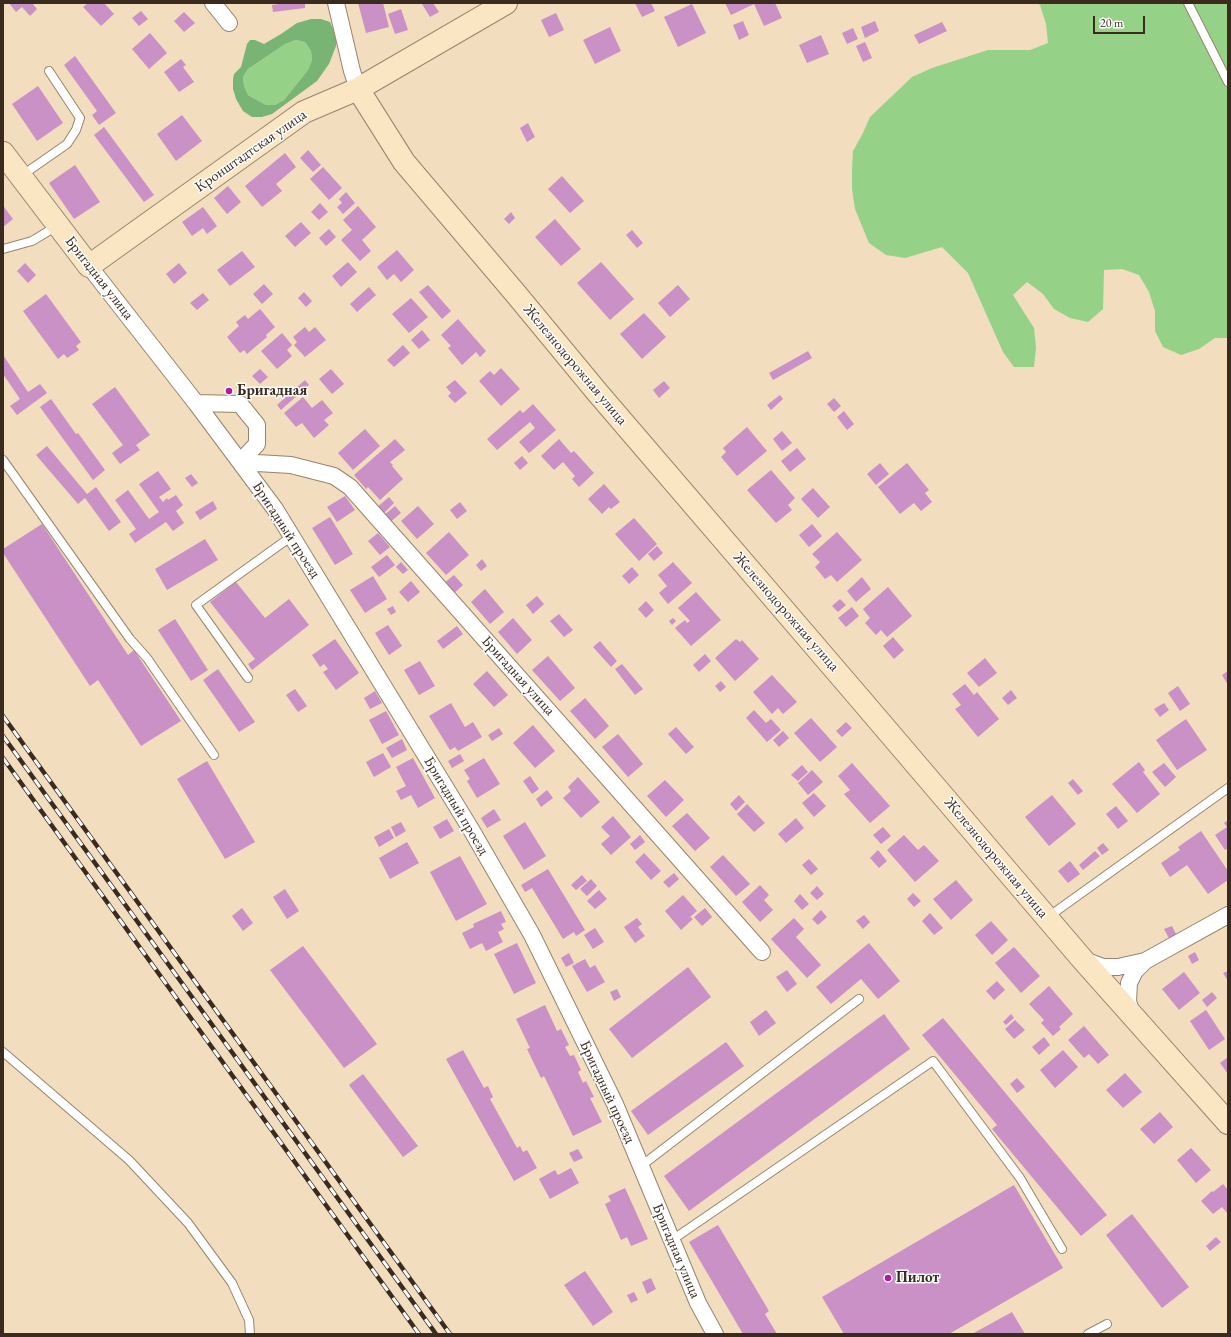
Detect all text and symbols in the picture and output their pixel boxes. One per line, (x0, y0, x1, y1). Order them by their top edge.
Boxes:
scale bar (1095, 8, 1147, 34)
text: 20 m (1100, 15, 1123, 31)
street label: Кронштадтская улица (192, 106, 310, 196)
street label: Бригадная улица (61, 233, 137, 323)
street label: Железнодорожная улица (519, 301, 631, 429)
place label: Бригадная (237, 382, 307, 400)
marker: Бригадная (224, 386, 234, 396)
street label: Бригадный проезд (248, 478, 324, 582)
street label: Железнодорожная улица (729, 549, 843, 675)
street label: Бригадная улица (477, 632, 559, 720)
street label: Бригадный проезд (420, 754, 492, 858)
street label: Железнодорожная улица (940, 794, 1052, 922)
street label: Бригадный проезд (575, 1038, 639, 1146)
street label: Бригадная улица (648, 1201, 704, 1301)
place label: Пилот (896, 1269, 939, 1287)
marker: Пилот (883, 1273, 893, 1283)

